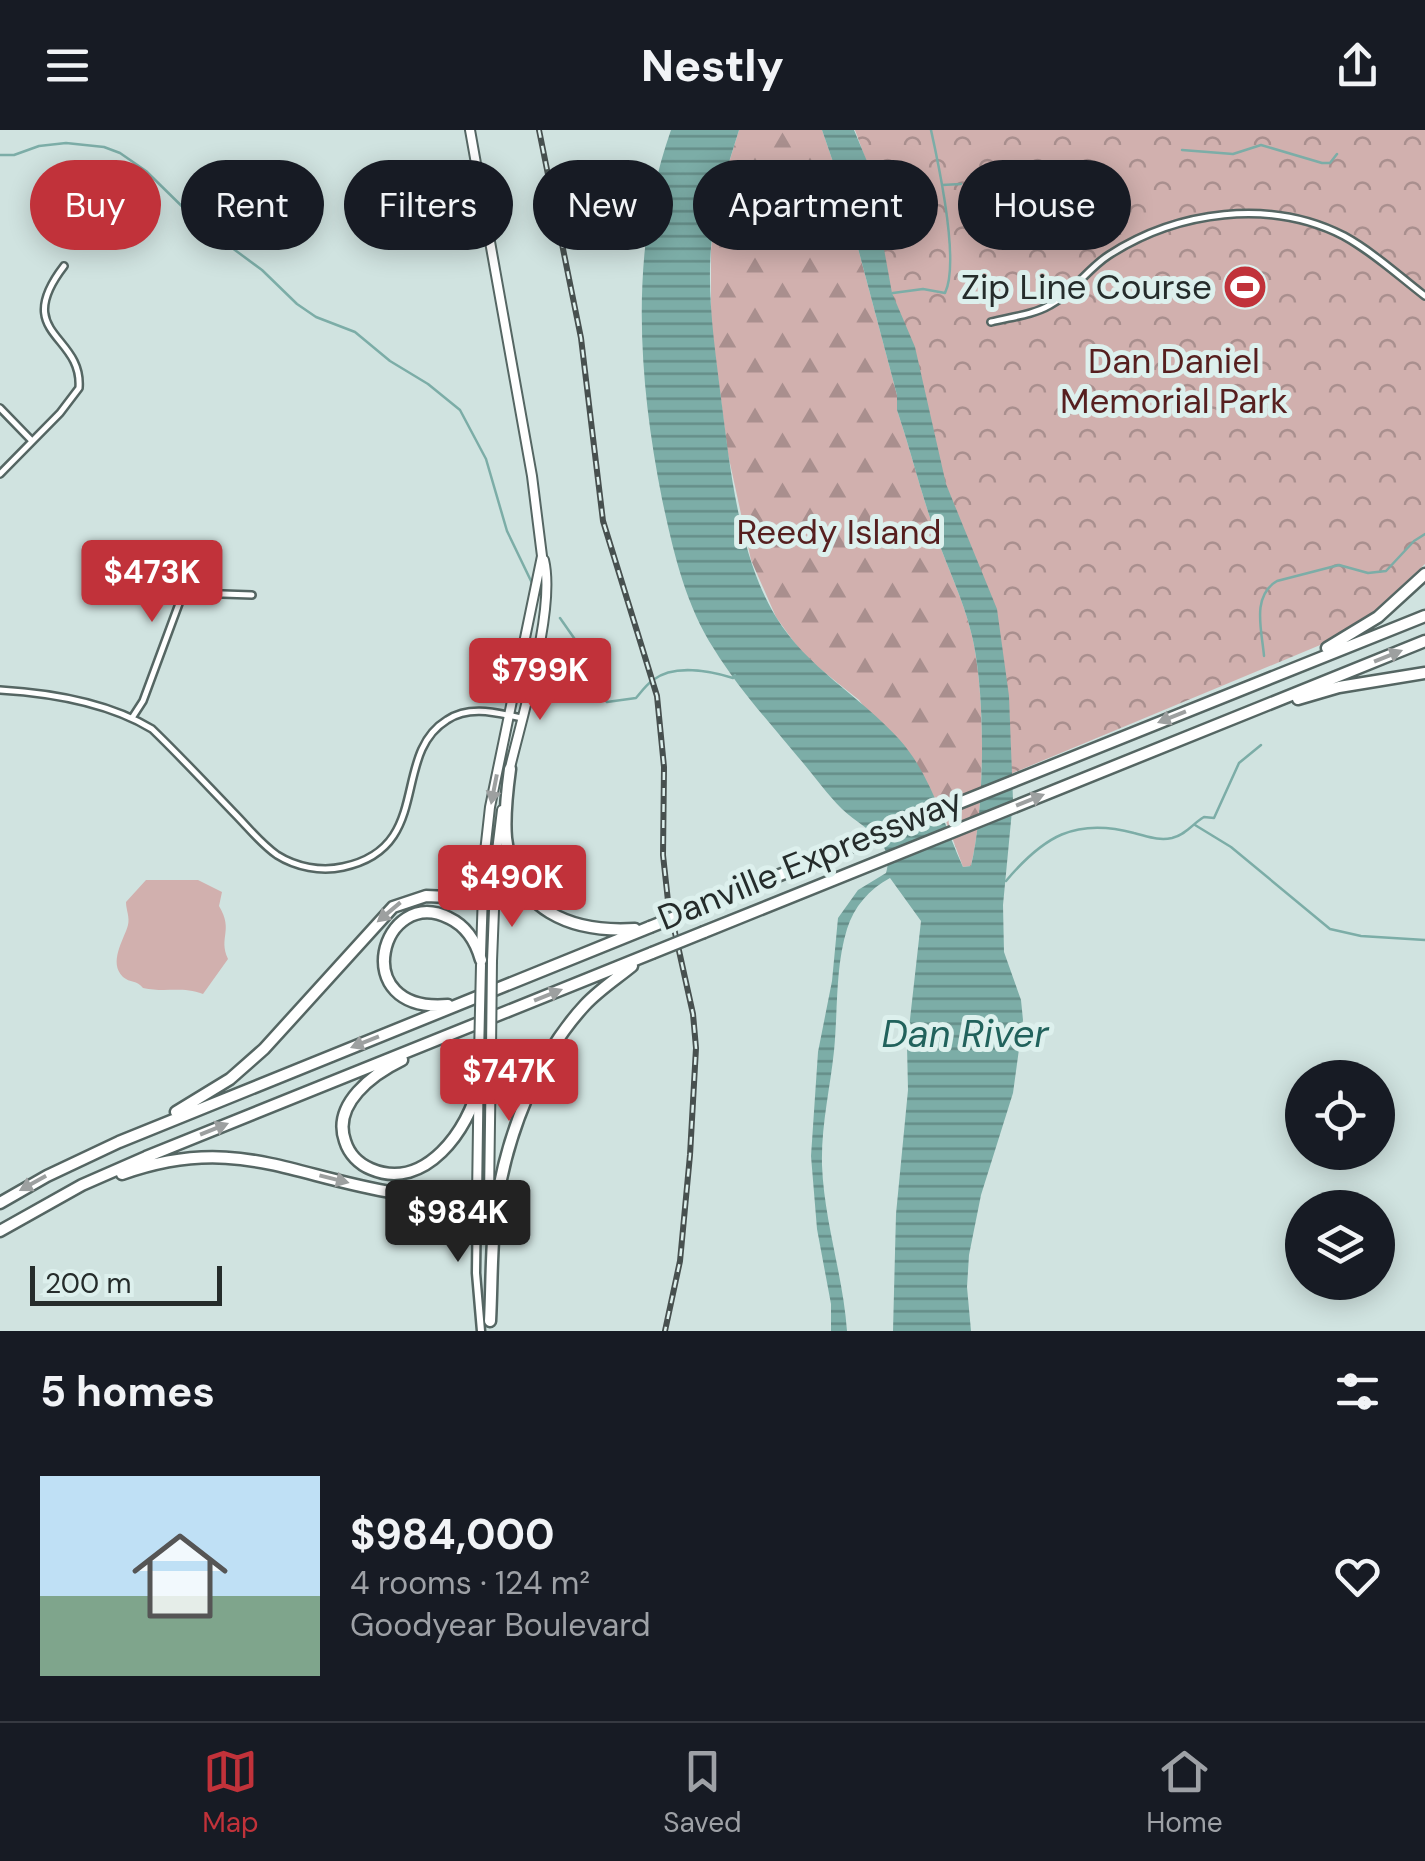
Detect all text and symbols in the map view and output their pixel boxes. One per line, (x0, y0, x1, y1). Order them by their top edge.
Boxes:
text: Nestly (641, 36, 784, 95)
icon: menu (40, 38, 95, 93)
icon: share (1330, 38, 1385, 93)
chip: Buy (30, 160, 161, 250)
chip: Rent (181, 160, 324, 250)
chip: Filters (344, 160, 513, 250)
chip: New (533, 160, 673, 250)
chip: Apartment (693, 160, 938, 250)
chip: House (958, 160, 1131, 250)
place label: Zip Line Course (961, 264, 1212, 310)
sports icon: Zip Line Course (1222, 264, 1268, 310)
park label: Dan Daniel Memorial Park (1060, 338, 1288, 424)
park label: Reedy Island (737, 509, 941, 555)
pin: $473K (82, 540, 222, 625)
text: $473K (103, 551, 201, 593)
pin: $799K (470, 638, 610, 723)
one-way arrow (1373, 648, 1403, 664)
text: $799K (491, 649, 589, 691)
one-way arrow (1157, 709, 1187, 725)
one-way arrow (486, 774, 501, 805)
street label: Danville Expressway (651, 777, 969, 941)
one-way arrow (1015, 792, 1045, 808)
pin: $490K (442, 845, 582, 930)
text: $490K (460, 856, 564, 898)
one-way arrow (377, 901, 402, 922)
one-way arrow (533, 986, 563, 1002)
water label: Dan River (881, 1009, 1050, 1059)
one-way arrow (349, 1035, 379, 1051)
pin: $747K (439, 1039, 579, 1124)
text: $747K (462, 1050, 556, 1092)
map controls (1285, 1060, 1395, 1300)
button: locate (1285, 1060, 1395, 1170)
one-way arrow (199, 1121, 229, 1137)
one-way arrow (319, 1172, 350, 1187)
one-way arrow (19, 1175, 48, 1192)
pin: $984K (388, 1180, 528, 1265)
button: layers (1285, 1190, 1395, 1300)
text: $984K (407, 1191, 509, 1233)
scale bar (30, 1261, 222, 1306)
text: 200 m (45, 1265, 132, 1302)
text: 5 homes (40, 1364, 215, 1419)
icon: filters (1330, 1364, 1385, 1419)
text: $984,000 (350, 1507, 555, 1562)
icon: home (120, 1516, 240, 1636)
icon: heart (1330, 1549, 1385, 1604)
text: 4 rooms · 124 m² (350, 1562, 590, 1604)
text: Goodyear Boulevard (350, 1604, 651, 1646)
tab: Map (202, 1744, 259, 1841)
tab: Saved (663, 1744, 742, 1841)
tab: Home (1146, 1744, 1223, 1841)

